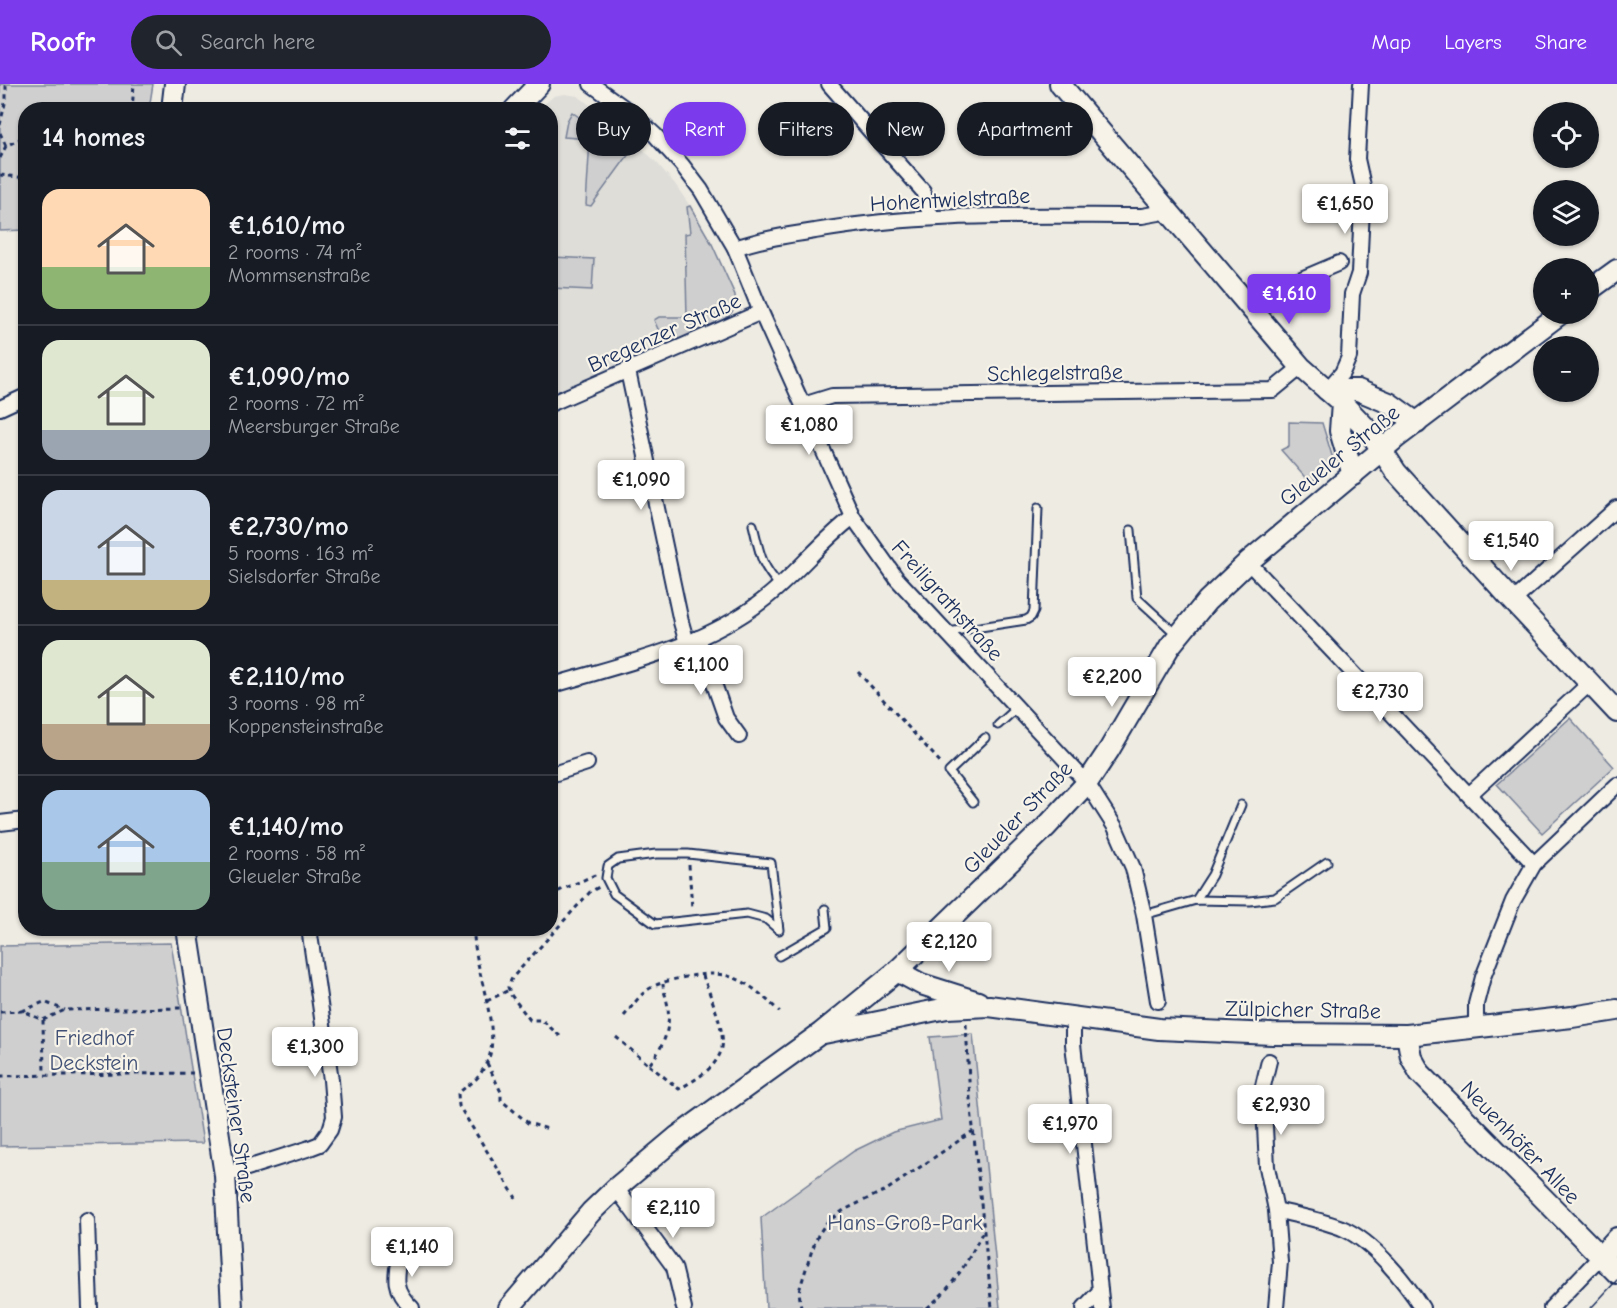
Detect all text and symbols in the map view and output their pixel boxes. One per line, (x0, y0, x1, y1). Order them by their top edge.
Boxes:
search box (131, 15, 551, 69)
text: Roofr (30, 26, 95, 58)
icon: search (152, 26, 185, 59)
text: Search here (200, 29, 315, 55)
text: Map (1372, 30, 1411, 54)
text: Layers (1444, 30, 1502, 54)
text: Share (1535, 30, 1587, 54)
chip: Buy (576, 102, 651, 156)
chip: Rent (663, 102, 746, 156)
chip: Filters (758, 102, 854, 156)
chip: New (866, 102, 945, 156)
chip: Apartment (957, 102, 1093, 156)
map controls (1533, 102, 1599, 402)
button: locate (1533, 102, 1599, 168)
icon: filters (501, 122, 534, 155)
text: 14 homes (42, 123, 145, 153)
button: layers (1533, 180, 1599, 246)
street label: Hohentwielstraße (869, 183, 1031, 217)
pin: €1,650 (1296, 184, 1394, 235)
text: €1,650 (1316, 192, 1374, 215)
text: €1,610/mo (228, 211, 345, 241)
icon: home (90, 213, 162, 285)
text: 2 rooms · 74 m² (228, 241, 361, 264)
button: + (1533, 258, 1599, 324)
text: Mommsenstraße (228, 264, 370, 287)
pin: €1,610 (1240, 274, 1338, 325)
text: €1,610 (1261, 282, 1317, 305)
street label: Bregenzer Straße (584, 288, 745, 378)
button: − (1533, 336, 1599, 402)
street label: Schlegelstraße (987, 359, 1123, 387)
text: €1,090/mo (228, 362, 350, 392)
icon: home (90, 364, 162, 436)
text: 2 rooms · 72 m² (228, 392, 364, 415)
street label: Gleueler Straße (1275, 400, 1405, 512)
pin: €1,080 (760, 405, 858, 456)
text: €1,080 (780, 413, 838, 436)
text: Meersburger Straße (228, 415, 400, 438)
pin: €1,090 (592, 460, 690, 511)
text: €1,090 (612, 468, 670, 491)
text: €2,730/mo (228, 512, 349, 542)
icon: home (90, 514, 162, 586)
pin: €1,540 (1462, 521, 1560, 572)
text: €1,540 (1483, 529, 1539, 552)
street label: Freiligrathstraße (886, 535, 1008, 667)
text: 5 rooms · 163 m² (228, 542, 373, 565)
text: Sielsdorfer Straße (228, 565, 380, 588)
pin: €1,100 (652, 645, 750, 696)
text: €1,100 (673, 653, 729, 676)
pin: €2,200 (1063, 657, 1161, 708)
text: €2,110/mo (228, 662, 345, 692)
icon: home (90, 664, 162, 736)
text: €2,200 (1082, 665, 1142, 688)
pin: €2,730 (1331, 672, 1429, 723)
text: €2,730 (1351, 680, 1409, 703)
text: 3 rooms · 98 m² (228, 692, 364, 715)
text: Koppensteinstraße (228, 715, 384, 738)
street label: Gleueler Straße (957, 756, 1078, 879)
text: €1,140/mo (228, 812, 344, 842)
icon: home (90, 814, 162, 886)
text: 2 rooms · 58 m² (228, 842, 365, 865)
text: Gleueler Straße (228, 865, 361, 888)
pin: €2,120 (900, 922, 998, 973)
text: €2,120 (921, 930, 977, 953)
street label: Zülpicher Straße (1225, 996, 1381, 1024)
park label: Friedhof Deckstein (49, 1025, 139, 1076)
street label: Decksteiner Straße (211, 1026, 261, 1205)
pin: €1,300 (266, 1027, 364, 1078)
text: €1,300 (286, 1035, 344, 1058)
street label: Neuenhöfer Allee (1455, 1076, 1585, 1209)
pin: €2,930 (1232, 1085, 1330, 1136)
text: €2,930 (1251, 1093, 1311, 1116)
pin: €1,970 (1021, 1104, 1119, 1155)
text: €1,970 (1042, 1112, 1098, 1135)
pin: €2,110 (624, 1188, 722, 1239)
text: €2,110 (646, 1196, 700, 1219)
park label: Hans-Groß-Park (827, 1210, 983, 1236)
pin: €1,140 (363, 1227, 461, 1278)
text: €1,140 (385, 1235, 439, 1258)

